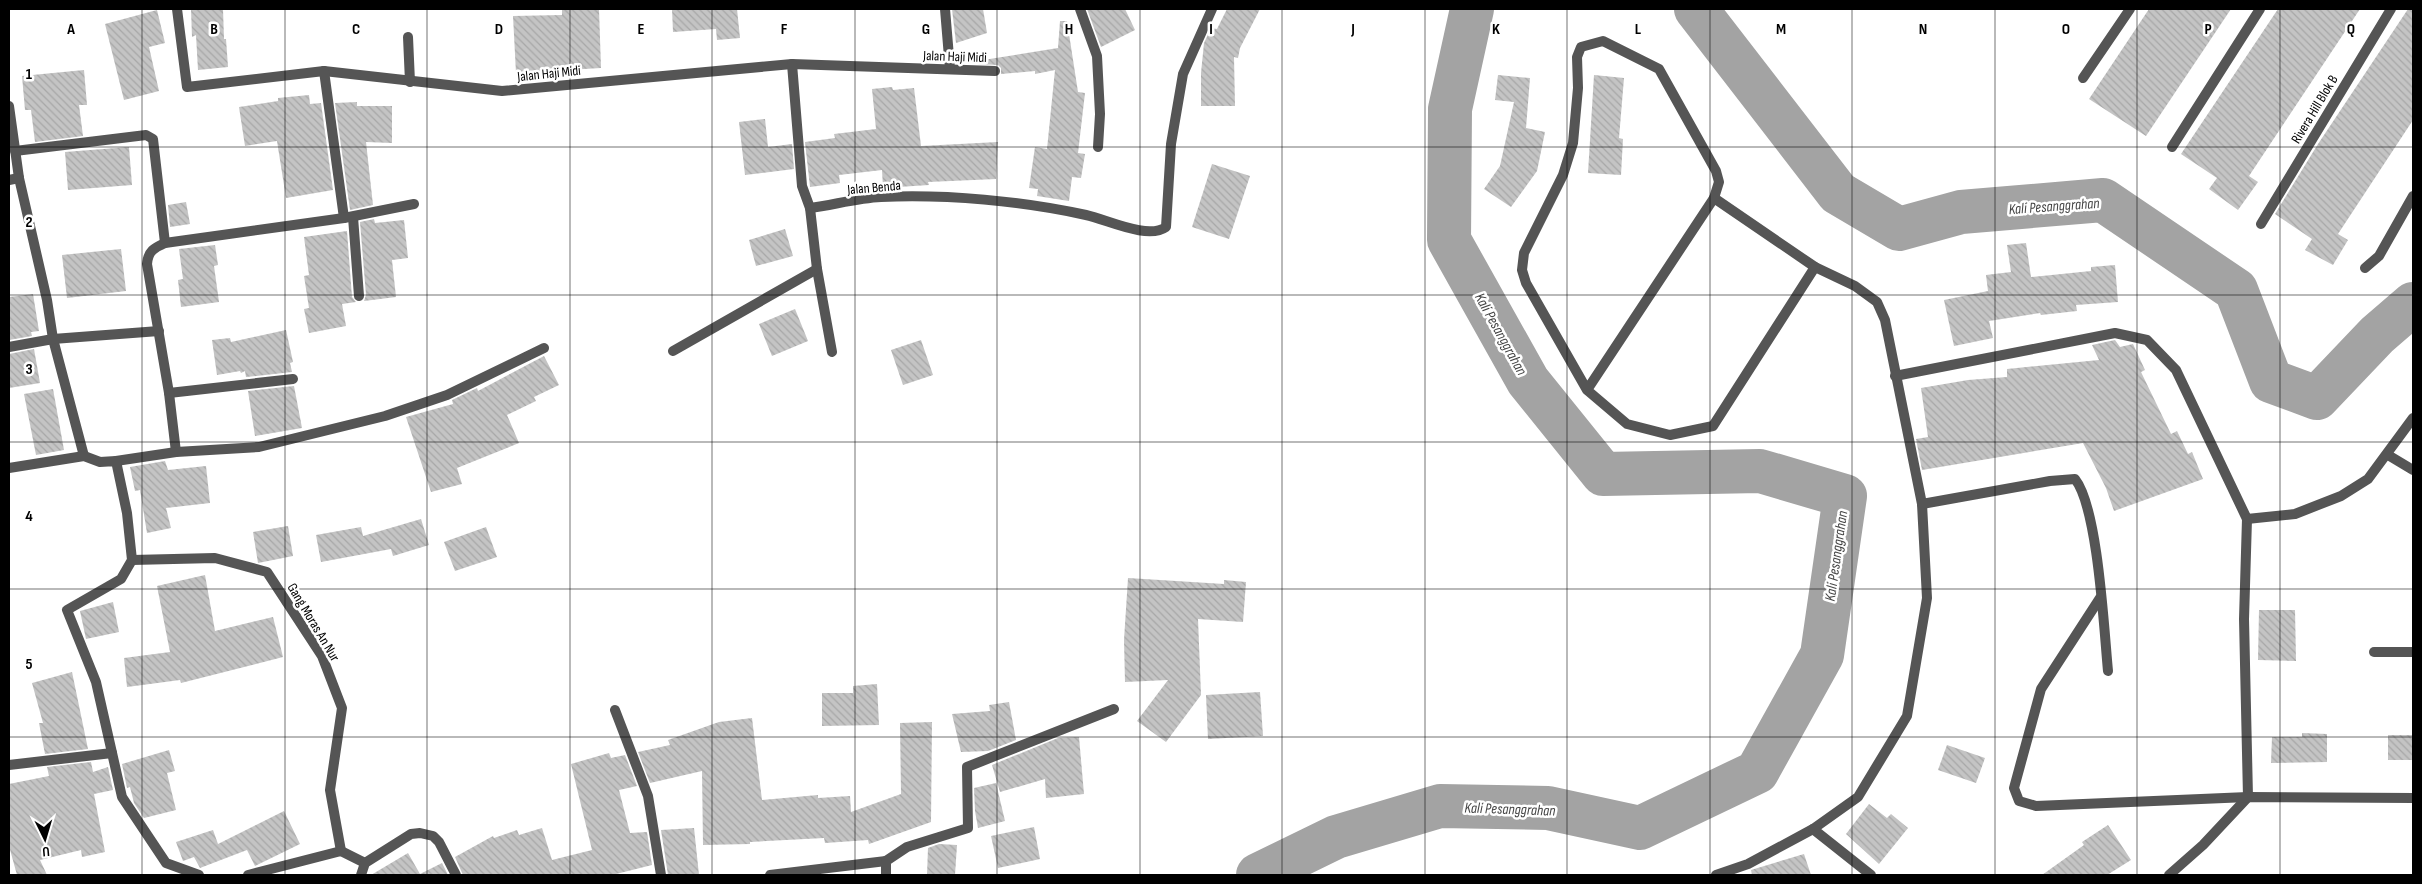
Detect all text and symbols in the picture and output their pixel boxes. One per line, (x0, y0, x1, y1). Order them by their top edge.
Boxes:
text: A (66, 20, 75, 39)
text: B (210, 20, 218, 39)
text: C (352, 20, 360, 39)
text: D (495, 20, 503, 39)
text: E (638, 20, 645, 39)
text: F (781, 20, 788, 39)
text: G (922, 20, 930, 39)
text: H (1065, 20, 1073, 39)
text: I (1209, 20, 1213, 39)
text: J (1350, 20, 1355, 39)
text: K (1492, 20, 1500, 39)
text: L (1635, 20, 1642, 39)
text: M (1776, 20, 1786, 39)
text: N (1919, 20, 1927, 39)
text: O (2062, 20, 2070, 39)
text: P (2204, 20, 2212, 39)
text: Q (2347, 20, 2355, 39)
street label: Jalan Haji Midi (922, 47, 987, 66)
street label: Jalan Haji Midi (516, 62, 582, 85)
text: 1 (26, 65, 33, 84)
street label: Rivera Hill Blok B (2287, 72, 2342, 147)
street label: Jalan Benda (846, 177, 901, 198)
water label: Kali Pesanggrahan (2008, 194, 2100, 219)
text: 2 (25, 213, 33, 232)
water label: Kali Pesanggrahan (1470, 290, 1531, 379)
text: 3 (25, 360, 33, 379)
text: 4 (25, 507, 33, 526)
water label: Kali Pesanggrahan (1821, 510, 1852, 603)
street label: Gang Moras An Nur (284, 580, 344, 664)
text: 5 (25, 655, 33, 674)
water label: Kali Pesanggrahan (1464, 798, 1556, 821)
north arrow (20, 814, 70, 864)
text: U (42, 843, 50, 860)

